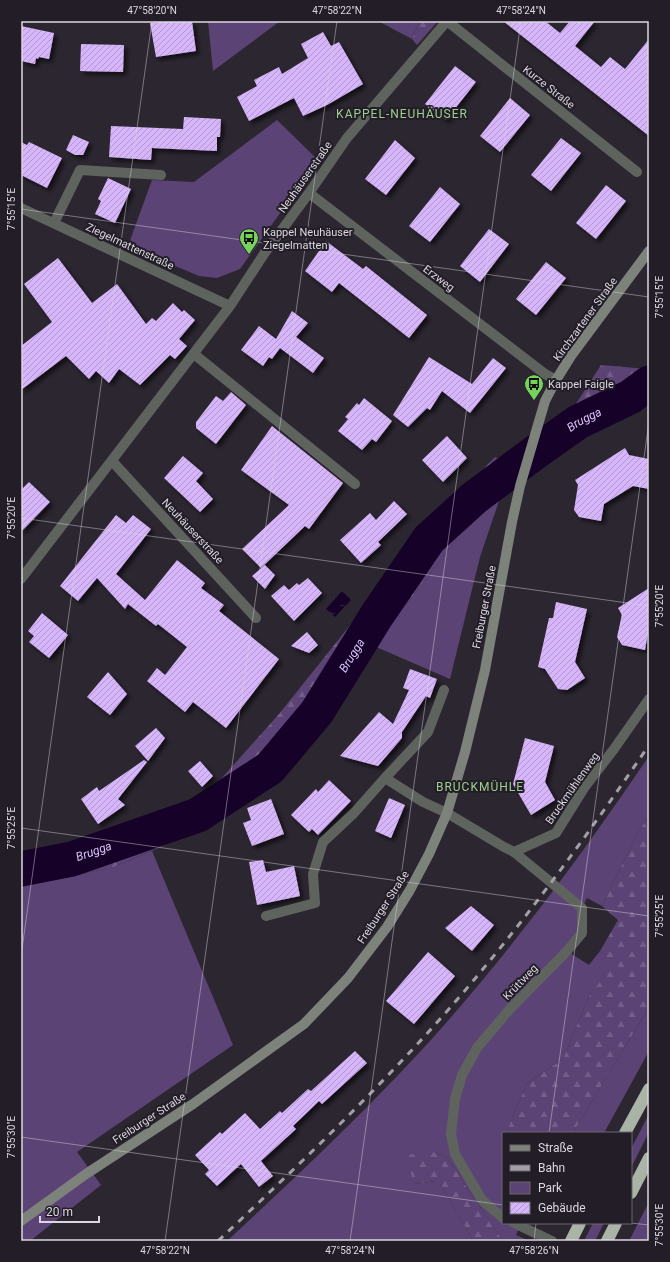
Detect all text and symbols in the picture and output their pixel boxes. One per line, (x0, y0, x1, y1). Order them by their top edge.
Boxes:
text: 47°58'20"N (127, 5, 177, 16)
text: 47°58'22"N (312, 5, 362, 16)
text: 47°58'24"N (496, 5, 546, 16)
street label: Kurze Straße (520, 63, 577, 112)
district label: KAPPEL-NEUHÄUSER (336, 106, 468, 121)
street label: Neuhäuserstraße (276, 139, 335, 216)
text: 7°55'15"E (6, 187, 17, 230)
street label: Ziegelmattenstraße (84, 220, 176, 273)
place label: Kappel Neuhäuser Ziegelmatten (263, 226, 353, 252)
bus stop icon: Kappel Neuhäuser Ziegelmatten (238, 227, 260, 255)
street label: Erzweg (421, 262, 457, 294)
street label: Kirchzartener Straße (551, 275, 620, 364)
text: 7°55'15"E (654, 275, 665, 318)
bus stop icon: Kappel Faigle (523, 373, 545, 401)
place label: Kappel Faigle (548, 378, 614, 391)
water label: Brugga (564, 405, 604, 435)
text: 7°55'20"E (6, 496, 17, 539)
street label: Neuhäuserstraße (159, 496, 226, 567)
street label: Freiburger Straße (470, 564, 499, 650)
text: 7°55'20"E (654, 584, 665, 627)
water label: Brugga (336, 636, 368, 675)
street label: Bruckmühlenweg (543, 750, 602, 827)
district label: BRUCKMÜHLE (436, 779, 524, 794)
text: 7°55'25"E (6, 806, 17, 849)
water label: Brugga (74, 839, 114, 864)
street label: Freiburger Straße (355, 868, 412, 946)
text: 7°55'25"E (654, 894, 665, 937)
street label: Krüttweg (500, 962, 540, 1003)
street label: Freiburger Straße (110, 1090, 188, 1147)
text: 7°55'30"E (6, 1115, 17, 1158)
legend (502, 1132, 632, 1224)
text: Straße (538, 1141, 573, 1155)
text: Bahn (538, 1161, 565, 1175)
text: Park (538, 1181, 563, 1195)
scale bar (40, 1198, 99, 1224)
text: Gebäude (538, 1201, 586, 1215)
text: 7°55'30"E (654, 1203, 665, 1246)
text: 20 m (46, 1205, 73, 1219)
text: 47°58'22"N (140, 1245, 190, 1256)
text: 47°58'24"N (325, 1245, 375, 1256)
text: 47°58'26"N (509, 1245, 559, 1256)

